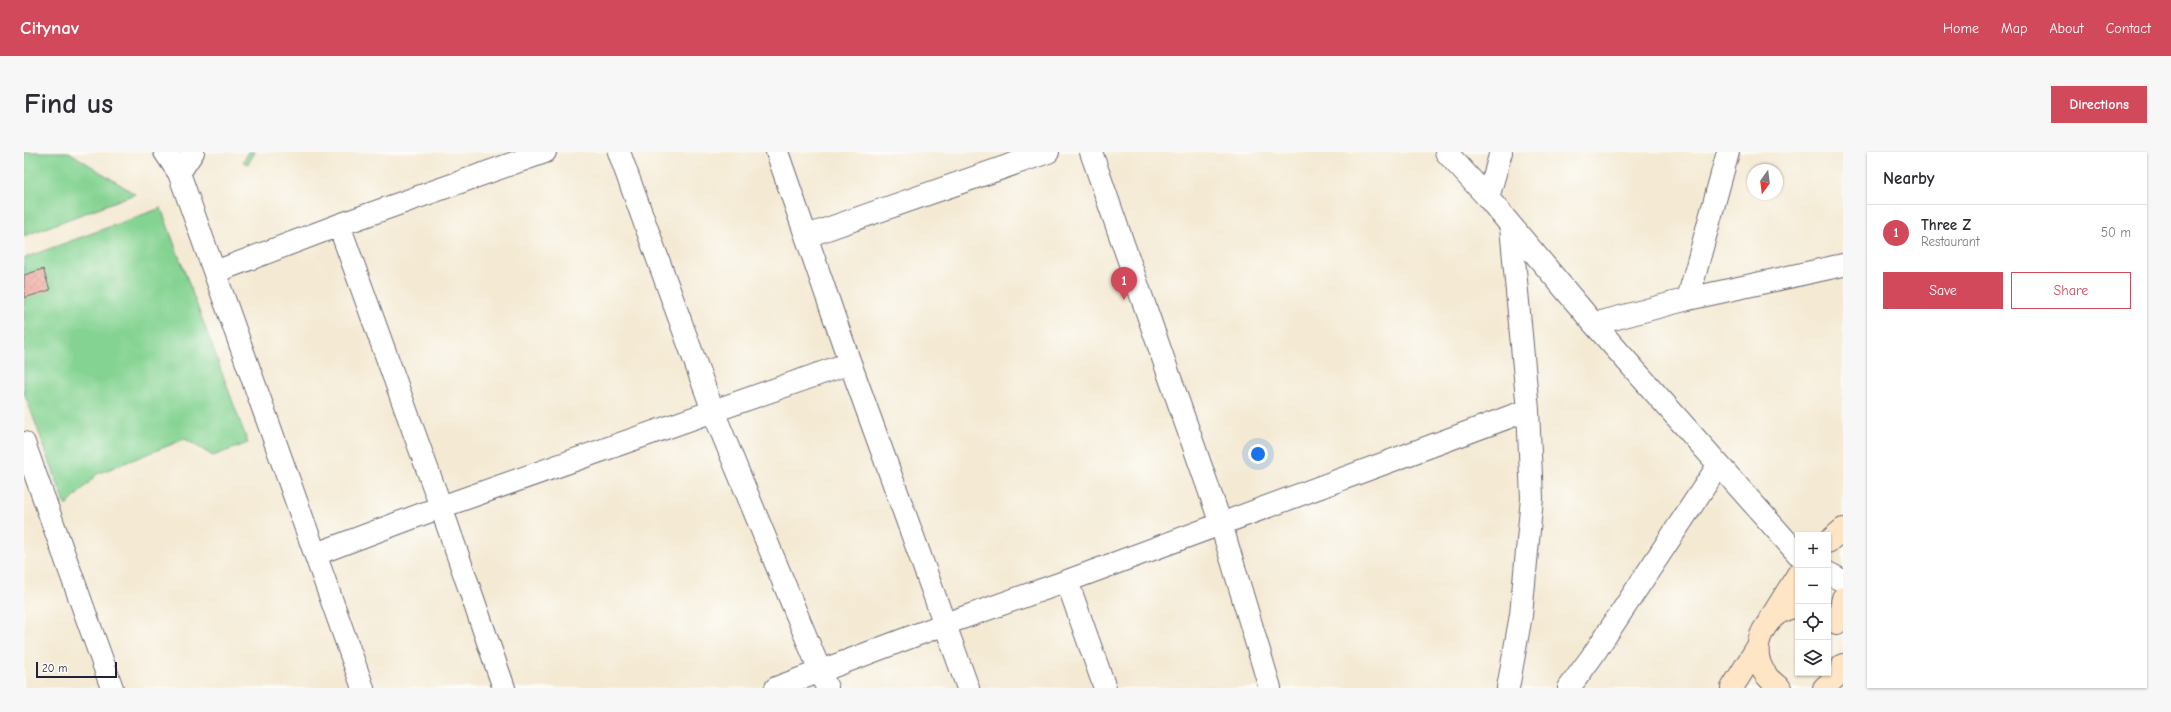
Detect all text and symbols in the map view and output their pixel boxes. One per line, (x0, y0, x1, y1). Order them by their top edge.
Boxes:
text: Citynav (20, 17, 79, 39)
text: Home (1943, 20, 1979, 37)
text: Map (2001, 20, 2027, 37)
text: About (2049, 20, 2084, 37)
text: Contact (2106, 20, 2151, 37)
button: Directions (2051, 86, 2147, 123)
text: Find us (24, 88, 113, 120)
north arrow (1747, 164, 1783, 200)
text: Nearby (1883, 169, 1934, 188)
text: Three Z (1921, 216, 1971, 234)
text: 1 (1893, 225, 1899, 240)
text: 50 m (2101, 225, 2131, 240)
text: Restaurant (1921, 234, 1980, 249)
pin: 1 (1111, 267, 1137, 300)
button: Save (1883, 272, 2003, 309)
button: Share (2011, 272, 2131, 309)
your location (1248, 444, 1268, 464)
map controls (1795, 532, 1831, 676)
button: + (1795, 532, 1831, 568)
button: − (1795, 568, 1831, 604)
button: locate (1795, 604, 1831, 640)
button: layers (1795, 640, 1831, 676)
scale bar (36, 660, 117, 679)
text: 20 m (42, 662, 67, 675)

